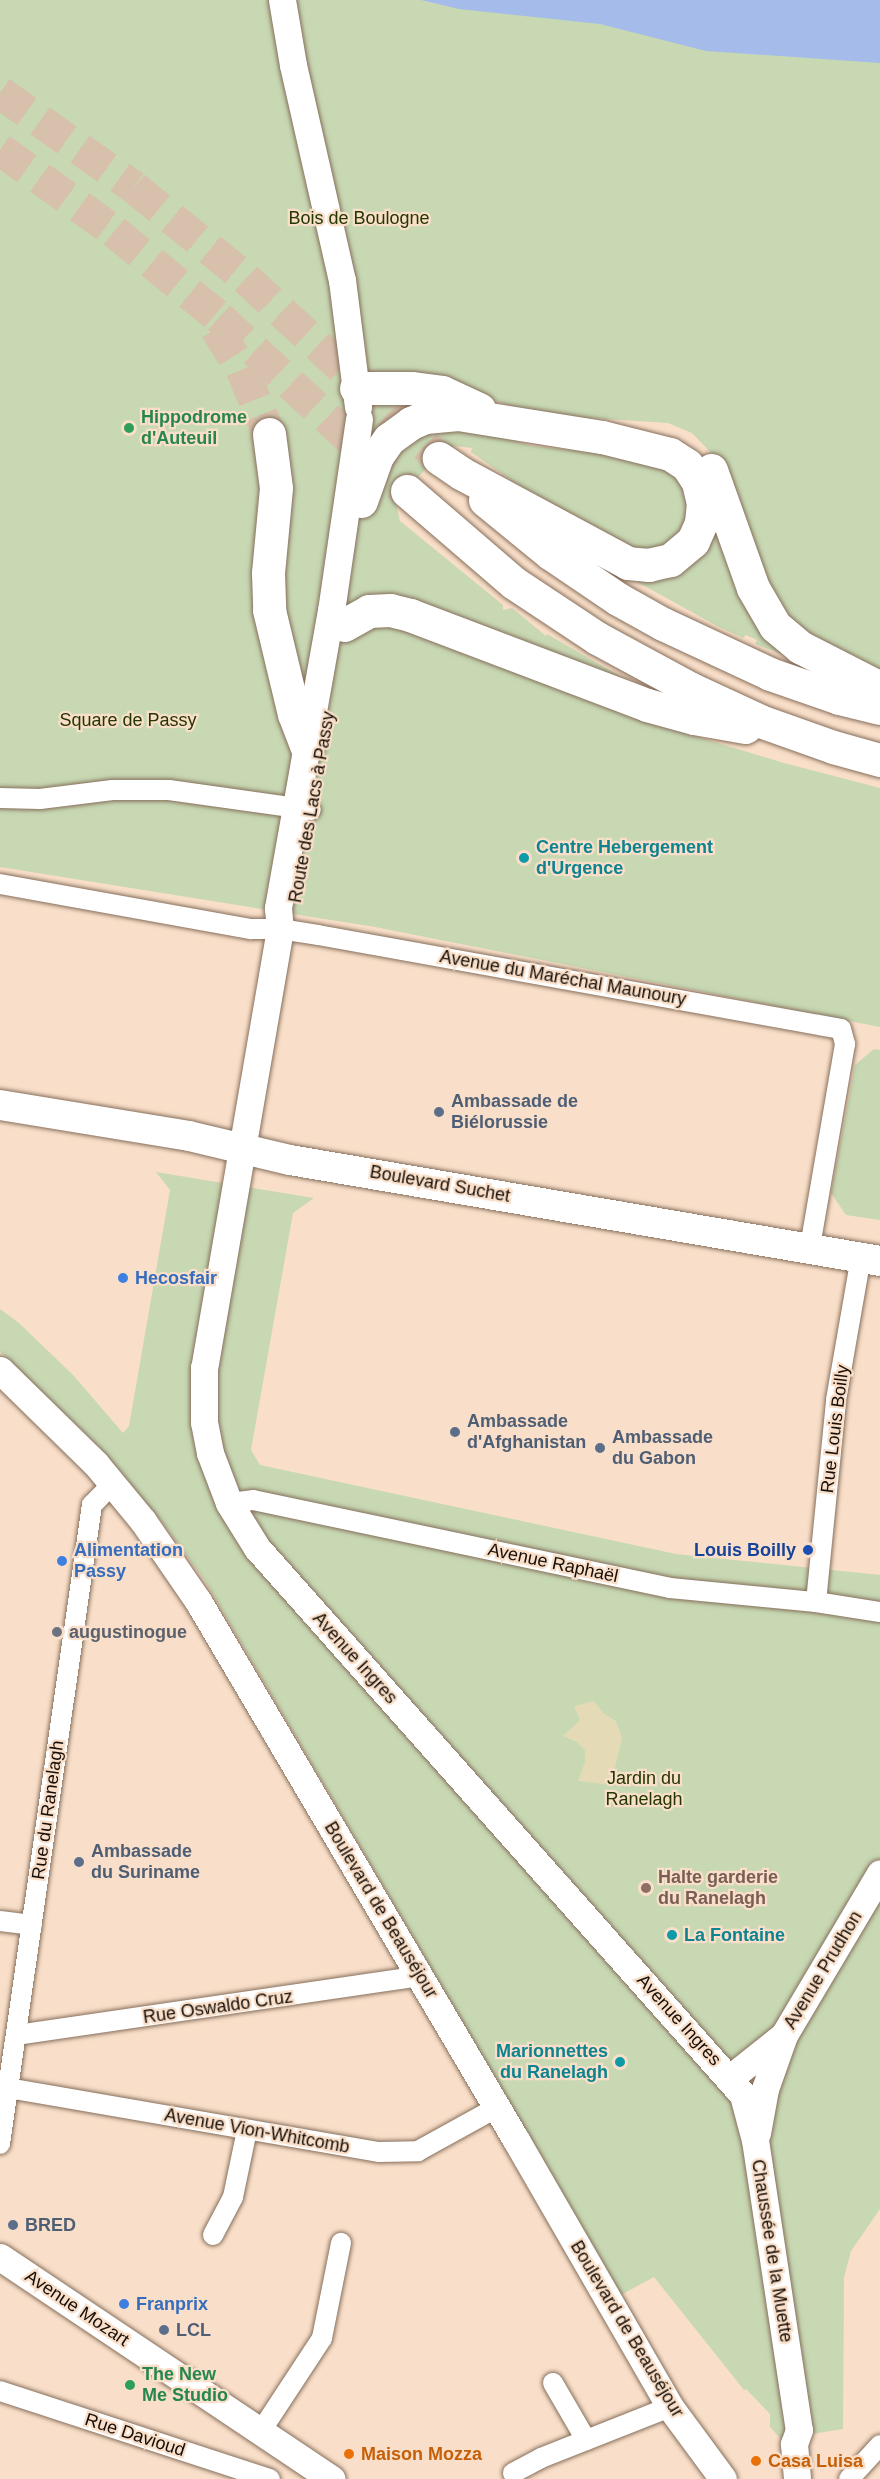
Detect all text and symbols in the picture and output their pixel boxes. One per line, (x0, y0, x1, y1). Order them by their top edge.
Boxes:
park label: Bois de Boulogne (288, 207, 430, 229)
place label: Hippodrome d'Auteuil (141, 407, 247, 450)
marker: Hippodrome d'Auteuil (122, 421, 136, 435)
park label: Square de Passy (59, 709, 197, 731)
street label: Route des Lacs à Passy (285, 710, 339, 904)
place label: Centre Hebergement d'Urgence (536, 837, 713, 880)
marker: Centre Hebergement d'Urgence (517, 851, 531, 865)
street label: Avenue du Maréchal Maunoury (438, 946, 688, 1010)
place label: Ambassade de Biélorussie (451, 1091, 578, 1134)
marker: Ambassade de Biélorussie (432, 1105, 446, 1119)
street label: Boulevard Suchet (368, 1161, 512, 1207)
place label: Hecosfair (135, 1267, 217, 1289)
marker: Hecosfair (116, 1271, 130, 1285)
street label: Rue Louis Boilly (816, 1364, 854, 1494)
place label: Ambassade d'Afghanistan (467, 1411, 586, 1454)
marker: Ambassade d'Afghanistan (448, 1425, 462, 1439)
place label: Ambassade du Gabon (612, 1427, 713, 1470)
marker: Ambassade du Gabon (593, 1441, 607, 1455)
street label: Avenue Raphaël (486, 1539, 620, 1587)
place label: Louis Boilly (694, 1539, 796, 1561)
place label: Alimentation Passy (74, 1540, 183, 1582)
marker: Louis Boilly (801, 1543, 815, 1557)
marker: Alimentation Passy (55, 1554, 69, 1568)
street label: Avenue Ingres (308, 1608, 402, 1708)
place label: augustinogue (69, 1621, 187, 1643)
marker: augustinogue (50, 1625, 64, 1639)
street label: Rue du Ranelagh (28, 1739, 68, 1881)
park label: Jardin du Ranelagh (605, 1768, 683, 1810)
street label: Boulevard de Beauséjour (320, 1818, 442, 2002)
place label: Ambassade du Suriname (91, 1841, 200, 1884)
marker: Ambassade du Suriname (72, 1855, 86, 1869)
place label: Halte garderie du Ranelagh (658, 1867, 778, 1910)
marker: Halte garderie du Ranelagh (639, 1881, 653, 1895)
street label: Avenue Prudhon (779, 1907, 867, 2033)
place label: La Fontaine (684, 1924, 785, 1946)
marker: La Fontaine (665, 1928, 679, 1942)
street label: Avenue Ingres (632, 1970, 726, 2070)
street label: Rue Oswaldo Cruz (142, 1986, 294, 2028)
place label: Marionnettes du Ranelagh (496, 2041, 608, 2084)
marker: Marionnettes du Ranelagh (613, 2055, 627, 2069)
street label: Avenue Vion-Whitcomb (163, 2104, 351, 2158)
street label: Chaussée de la Muette (747, 2158, 797, 2344)
place label: BRED (25, 2214, 76, 2236)
marker: BRED (6, 2218, 20, 2232)
street label: Boulevard de Beauséjour (566, 2237, 688, 2421)
street label: Avenue Mozart (21, 2265, 133, 2351)
place label: Franprix (136, 2293, 208, 2315)
marker: Franprix (117, 2297, 131, 2311)
place label: LCL (176, 2319, 211, 2341)
marker: LCL (157, 2323, 171, 2337)
place label: The New Me Studio (142, 2364, 228, 2406)
marker: The New Me Studio (123, 2378, 137, 2392)
street label: Rue Davioud (82, 2409, 188, 2461)
place label: Maison Mozza (361, 2443, 482, 2465)
marker: Maison Mozza (342, 2447, 356, 2461)
place label: Casa Luisa (768, 2450, 863, 2472)
marker: Casa Luisa (749, 2454, 763, 2468)

